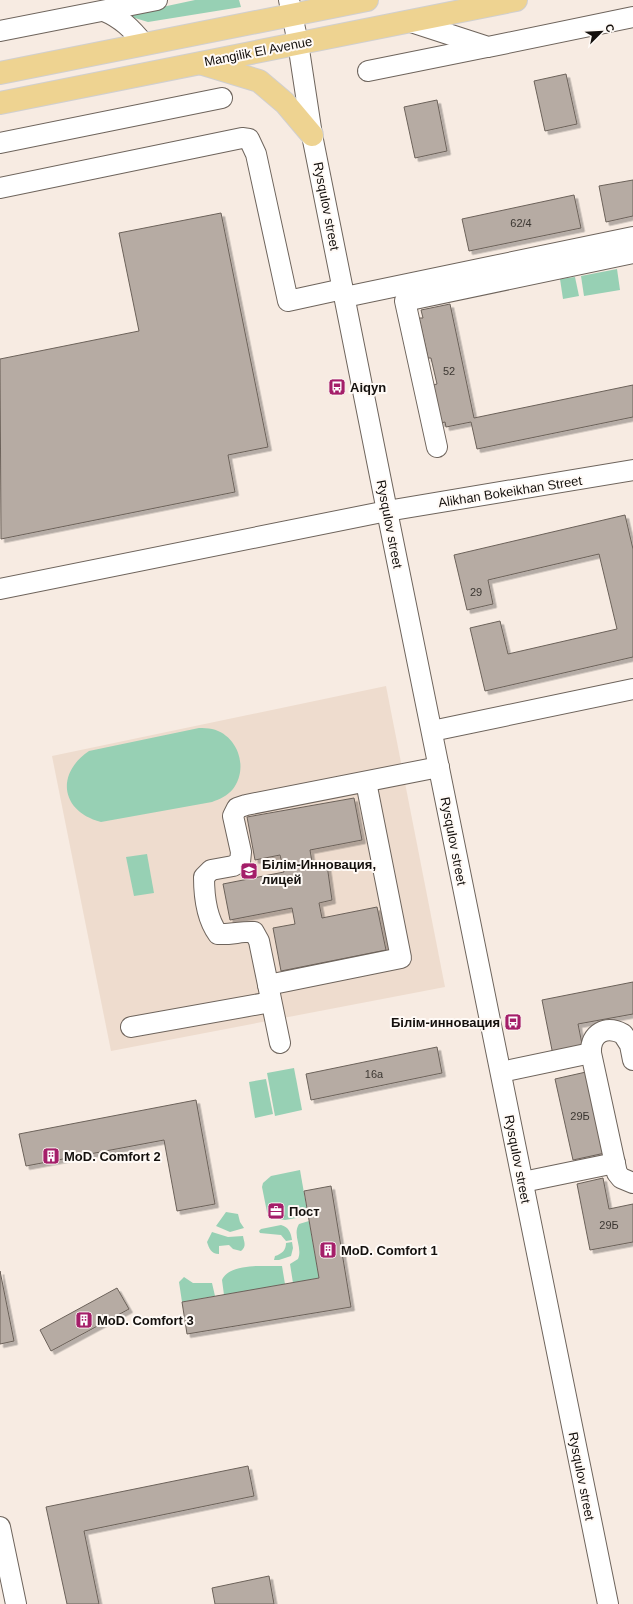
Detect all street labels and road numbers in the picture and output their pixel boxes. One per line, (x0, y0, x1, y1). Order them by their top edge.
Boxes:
street label: Mangilik El Avenue (203, 34, 313, 69)
street label: Rysqulov street (311, 161, 342, 252)
street label: Alikhan Bokeikhan Street (437, 473, 583, 510)
street label: Rysqulov street (374, 479, 405, 570)
street label: Rysqulov street (438, 796, 469, 887)
street label: Rysqulov street (502, 1114, 533, 1205)
street label: Rysqulov street (566, 1431, 597, 1522)

